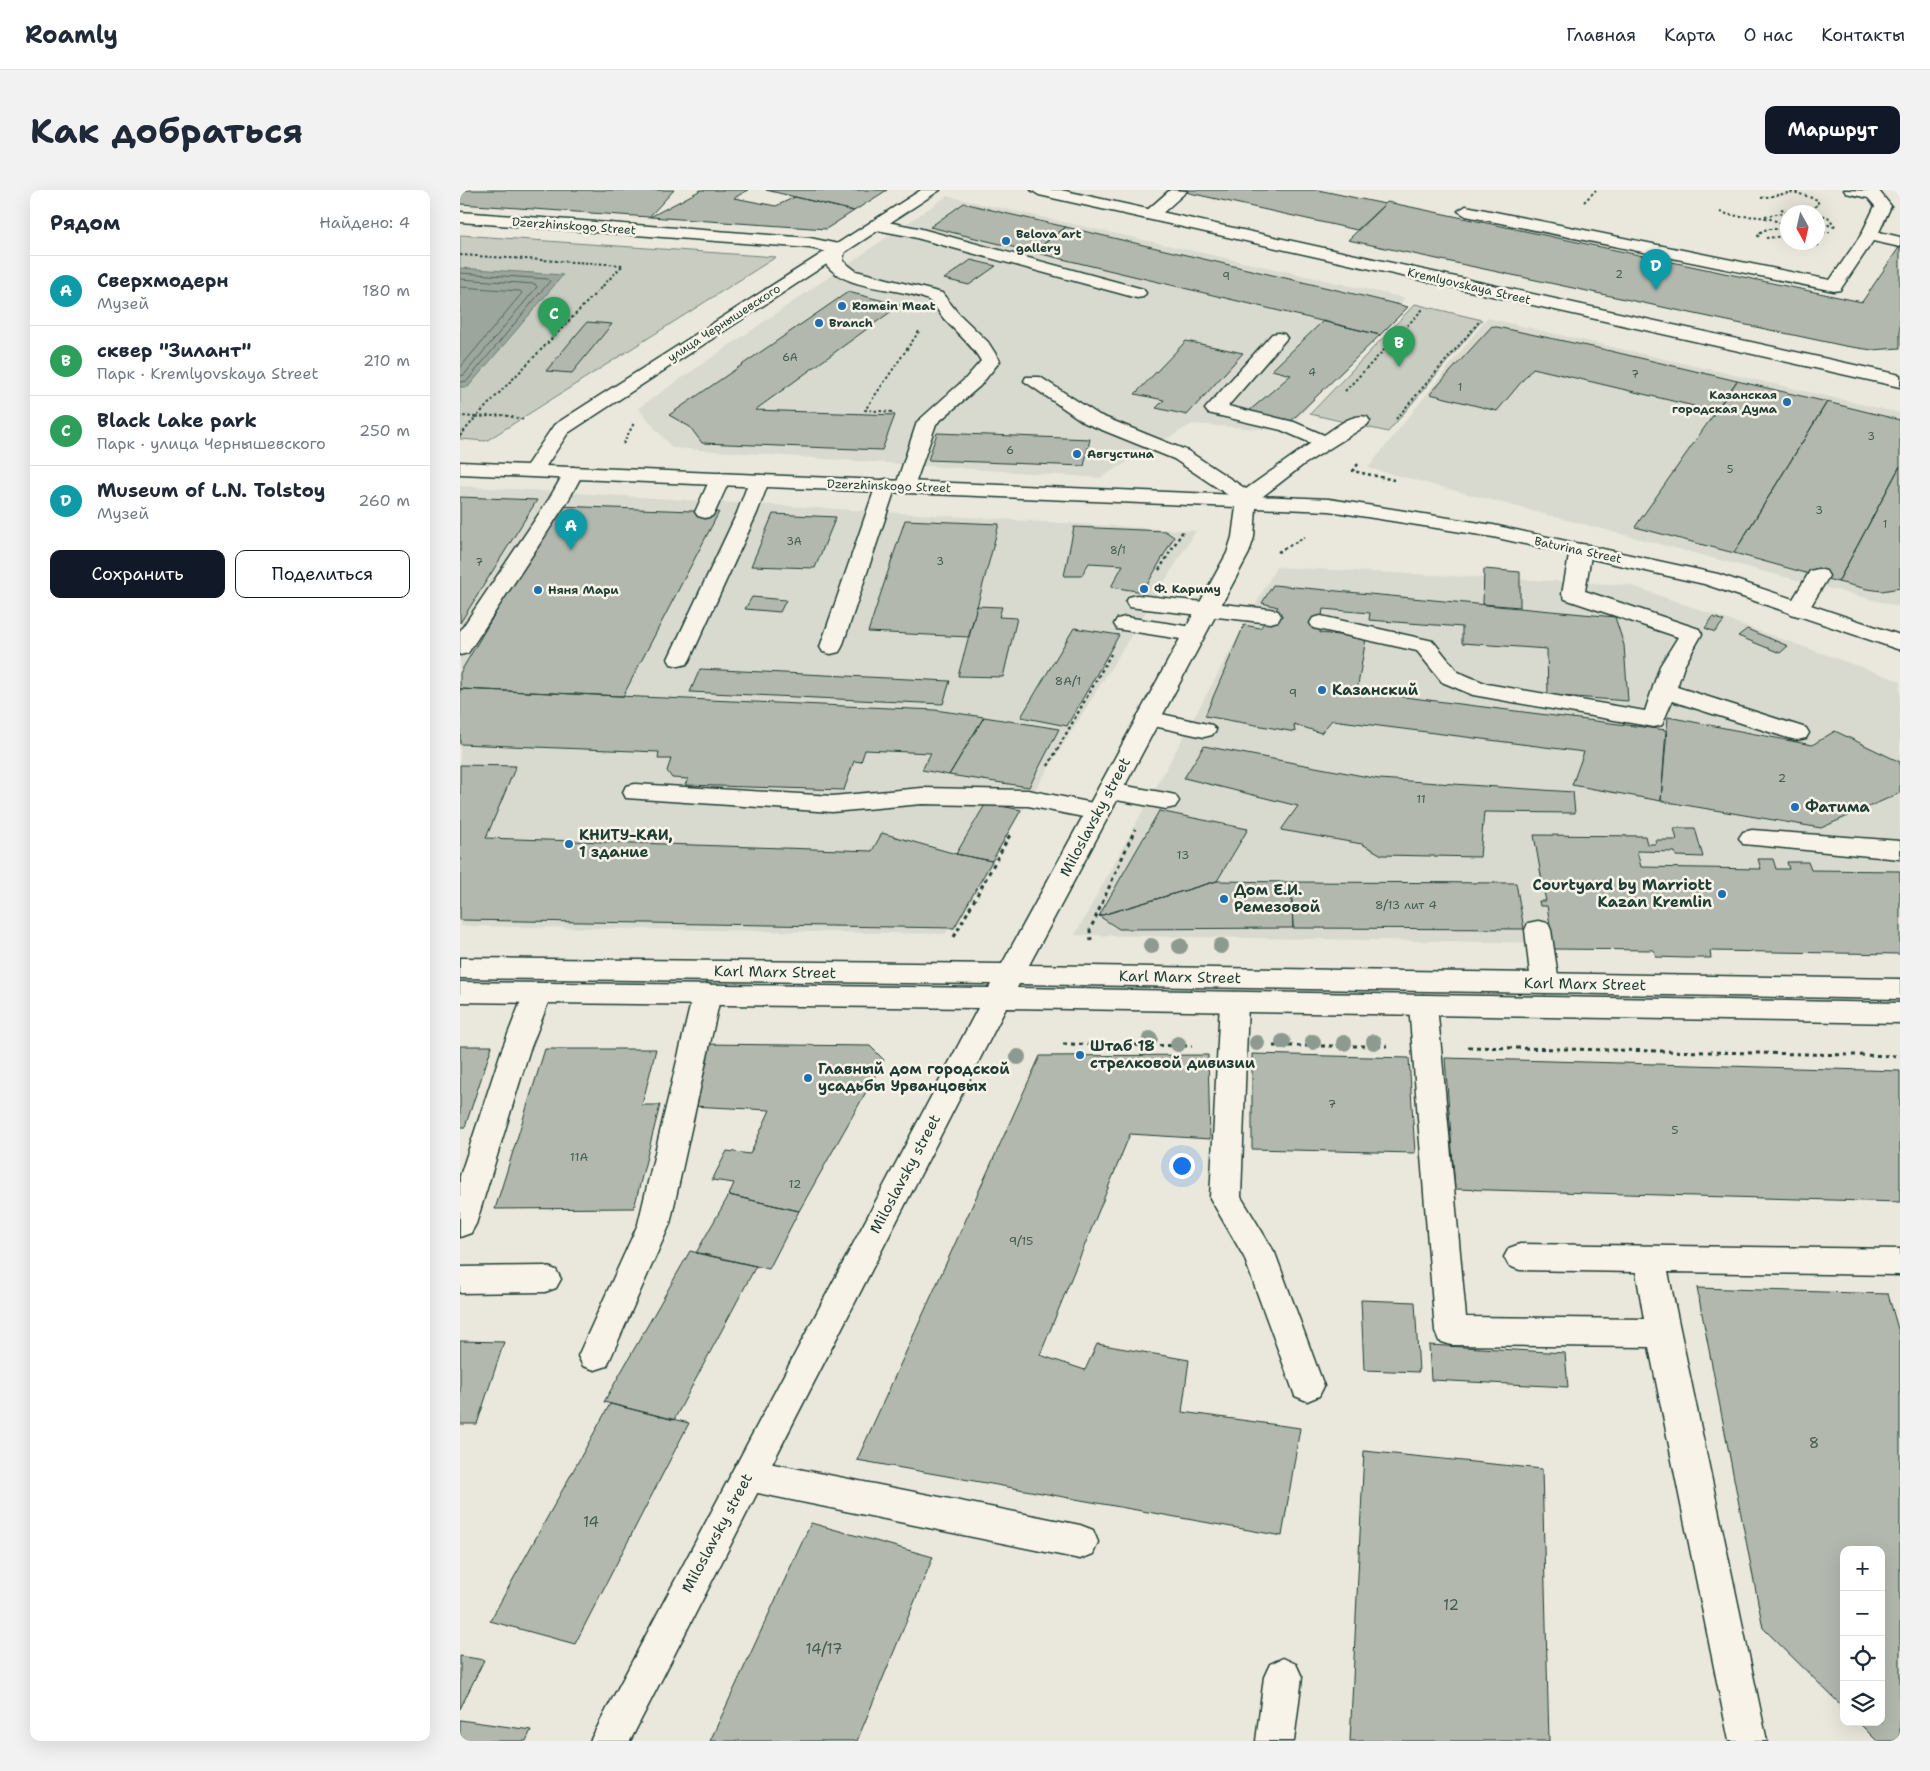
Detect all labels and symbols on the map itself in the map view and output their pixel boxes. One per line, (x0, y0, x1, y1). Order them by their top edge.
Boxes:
north arrow (1780, 205, 1825, 250)
street label: Dzerzhinskogo Street (511, 214, 637, 238)
place label: Belova art gallery (1016, 226, 1082, 256)
marker: Belova art gallery (1000, 235, 1012, 247)
pin: D (1640, 249, 1672, 290)
street label: Kremlyovskaya Street (1406, 264, 1532, 308)
house number: 2 (1615, 267, 1623, 282)
house number: 9 (1222, 269, 1230, 284)
street label: улица Чернышевского (664, 280, 784, 366)
pin: C (538, 297, 570, 338)
place label: Romein Meat (852, 298, 936, 314)
marker: Romein Meat (836, 300, 848, 312)
place label: Branch (829, 315, 873, 331)
marker: Branch (813, 317, 825, 329)
pin: B (1383, 326, 1415, 367)
house number: 6А (782, 350, 798, 365)
house number: 4 (1308, 365, 1316, 380)
house number: 7 (1631, 367, 1639, 382)
house number: 1 (1458, 380, 1462, 395)
place label: Казанская городская Дума (1672, 387, 1778, 417)
marker: Казанская городская Дума (1781, 396, 1793, 408)
house number: 3 (1867, 429, 1875, 444)
house number: 6 (1006, 443, 1014, 458)
place label: Августина (1087, 446, 1155, 462)
marker: Августина (1071, 448, 1083, 460)
house number: 5 (1727, 462, 1734, 477)
street label: Dzerzhinskogo Street (827, 476, 951, 496)
house number: 3 (1815, 503, 1823, 518)
pin: A (555, 509, 587, 550)
house number: 1 (1883, 517, 1887, 532)
street label: Baturina Street (1533, 533, 1623, 567)
house number: 3А (786, 534, 802, 549)
house number: 8/1 (1110, 543, 1126, 558)
house number: 3 (936, 554, 944, 569)
house number: 7 (475, 555, 483, 570)
place label: Ф. Кариму (1154, 581, 1221, 597)
place label: Няня Мари (548, 582, 619, 598)
marker: Ф. Кариму (1138, 583, 1150, 595)
marker: Няня Мари (532, 584, 544, 596)
house number: 8А/1 (1055, 673, 1081, 689)
place label: Казанский (1332, 680, 1419, 700)
marker: Казанский (1316, 684, 1328, 696)
house number: 9 (1289, 685, 1297, 701)
street label: Miloslavsky street (1055, 754, 1135, 880)
house number: 2 (1778, 770, 1786, 786)
house number: 11 (1416, 791, 1426, 807)
place label: Фатима (1805, 797, 1871, 817)
marker: Фатима (1789, 801, 1801, 813)
place label: КНИТУ-КАИ, 1 здание (579, 825, 673, 862)
marker: КНИТУ-КАИ, 1 здание (563, 838, 575, 850)
house number: 13 (1177, 847, 1189, 863)
place label: Courtyard by Marriott Kazan Kremlin (1533, 875, 1712, 912)
place label: Дом Е.И. Ремезовой (1234, 880, 1321, 917)
marker: Courtyard by Marriott Kazan Kremlin (1716, 888, 1728, 900)
marker: Дом Е.И. Ремезовой (1218, 893, 1230, 905)
house number: 8/13 лит 4 (1375, 897, 1437, 913)
street label: Karl Marx Street (714, 961, 836, 983)
street label: Karl Marx Street (1119, 966, 1241, 988)
street label: Karl Marx Street (1524, 973, 1646, 995)
place label: Штаб 18 стрелковой дивизии (1090, 1036, 1256, 1073)
marker: Штаб 18 стрелковой дивизии (1074, 1049, 1086, 1061)
place label: Главный дом городской усадьбы Урванцовых (818, 1059, 1010, 1096)
marker: Главный дом городской усадьбы Урванцовых (802, 1072, 814, 1084)
house number: 7 (1328, 1096, 1336, 1112)
street label: Miloslavsky street (865, 1111, 945, 1237)
house number: 5 (1671, 1122, 1679, 1138)
house number: 11А (570, 1149, 588, 1165)
your location (1169, 1153, 1195, 1179)
house number: 12 (789, 1176, 801, 1192)
house number: 9/15 (1009, 1233, 1033, 1249)
house number: 8 (1809, 1433, 1819, 1453)
street label: Miloslavsky street (677, 1470, 757, 1596)
house number: 14 (583, 1512, 599, 1532)
house number: 12 (1443, 1595, 1459, 1615)
house number: 14/17 (805, 1639, 843, 1659)

